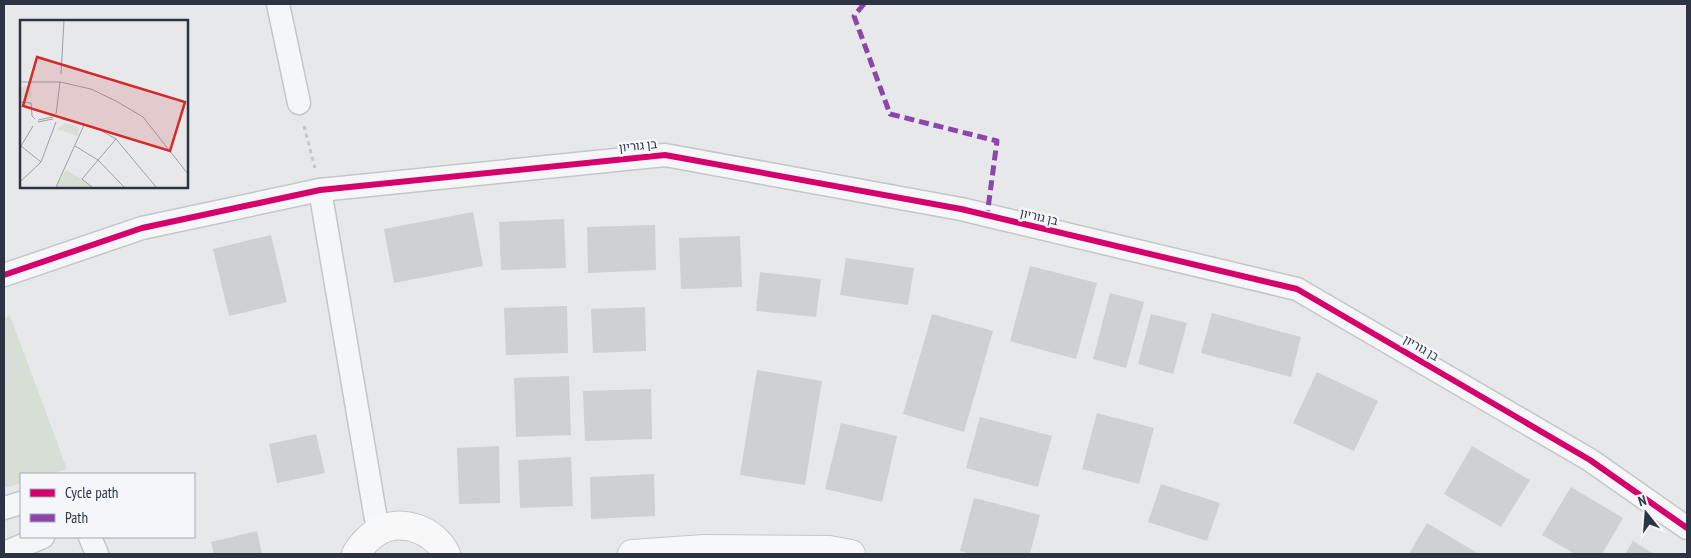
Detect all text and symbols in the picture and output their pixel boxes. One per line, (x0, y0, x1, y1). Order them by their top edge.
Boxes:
inset map (20, 20, 188, 188)
street label: בן גוריון (618, 136, 658, 155)
street label: בן גוריון (1019, 205, 1060, 228)
street label: בן גוריון (1401, 331, 1442, 364)
legend (20, 473, 195, 538)
text: Cycle path (65, 483, 118, 502)
north arrow (1621, 488, 1671, 538)
text: N (1636, 491, 1648, 510)
text: Path (65, 508, 88, 527)

